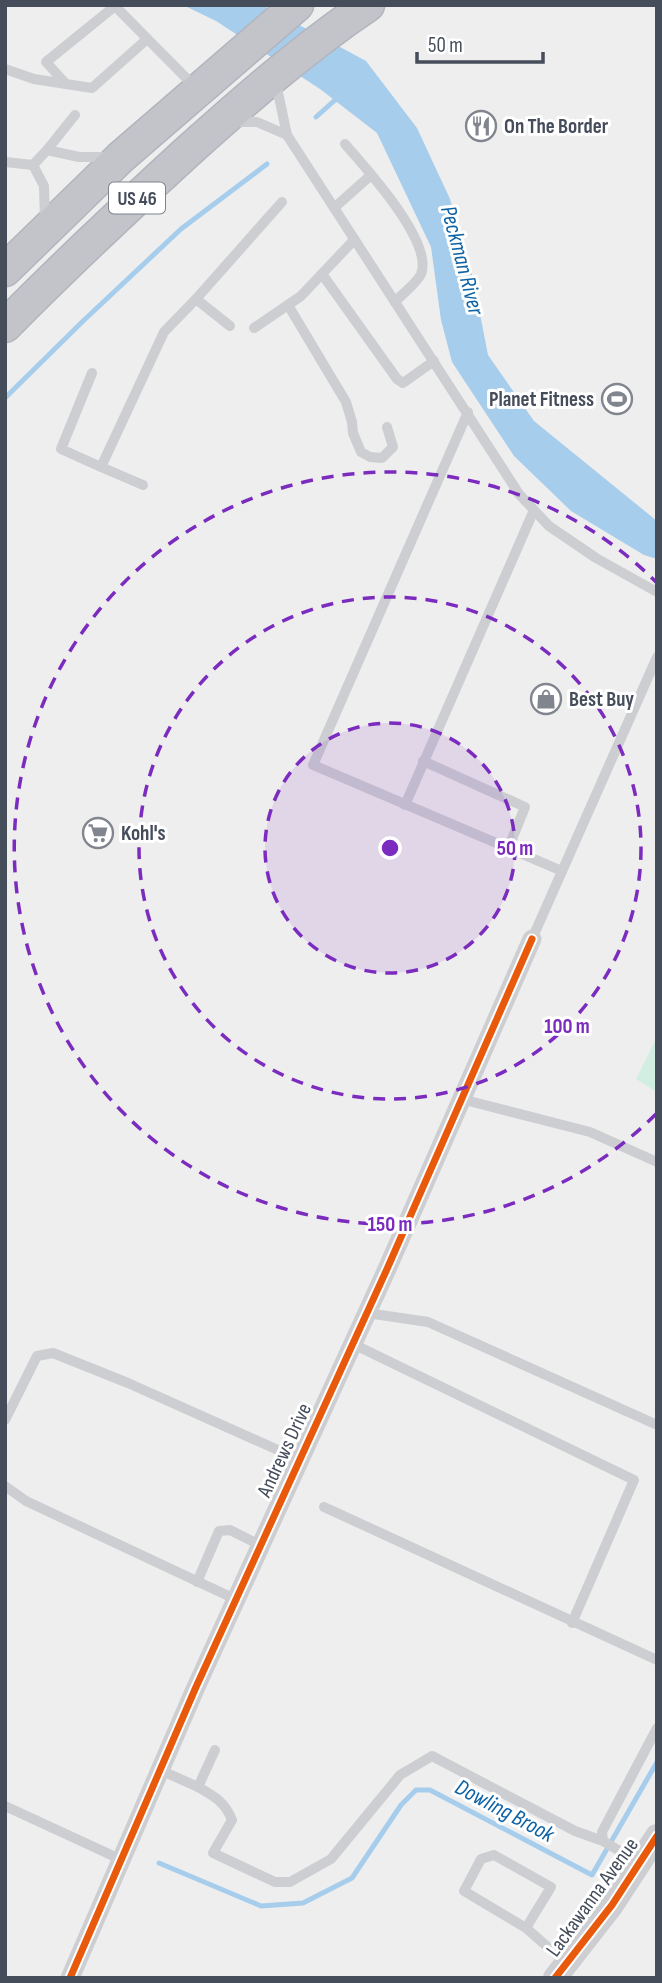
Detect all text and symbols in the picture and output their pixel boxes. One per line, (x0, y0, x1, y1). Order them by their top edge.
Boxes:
scale bar (417, 21, 543, 65)
text: 50 m (428, 33, 463, 58)
restaurant icon: On The Border (464, 109, 498, 143)
place label: On The Border (504, 114, 609, 139)
road number: US 46 (109, 182, 165, 214)
water label: Peckman River (434, 203, 490, 319)
sports icon: Planet Fitness (600, 382, 634, 416)
place label: Planet Fitness (489, 387, 594, 412)
shop icon: Best Buy (529, 682, 563, 716)
place label: Best Buy (569, 687, 634, 712)
supermarket icon: Kohl's (81, 816, 115, 850)
place label: Kohl's (121, 821, 166, 846)
centre of rings (378, 836, 402, 860)
text: 50 m (497, 836, 533, 861)
text: 100 m (544, 1014, 590, 1039)
text: 150 m (368, 1212, 412, 1237)
street label: Andrews Drive (251, 1399, 317, 1502)
water label: Dowling Brook (450, 1773, 560, 1849)
street label: Lackawanna Avenue (541, 1833, 644, 1962)

